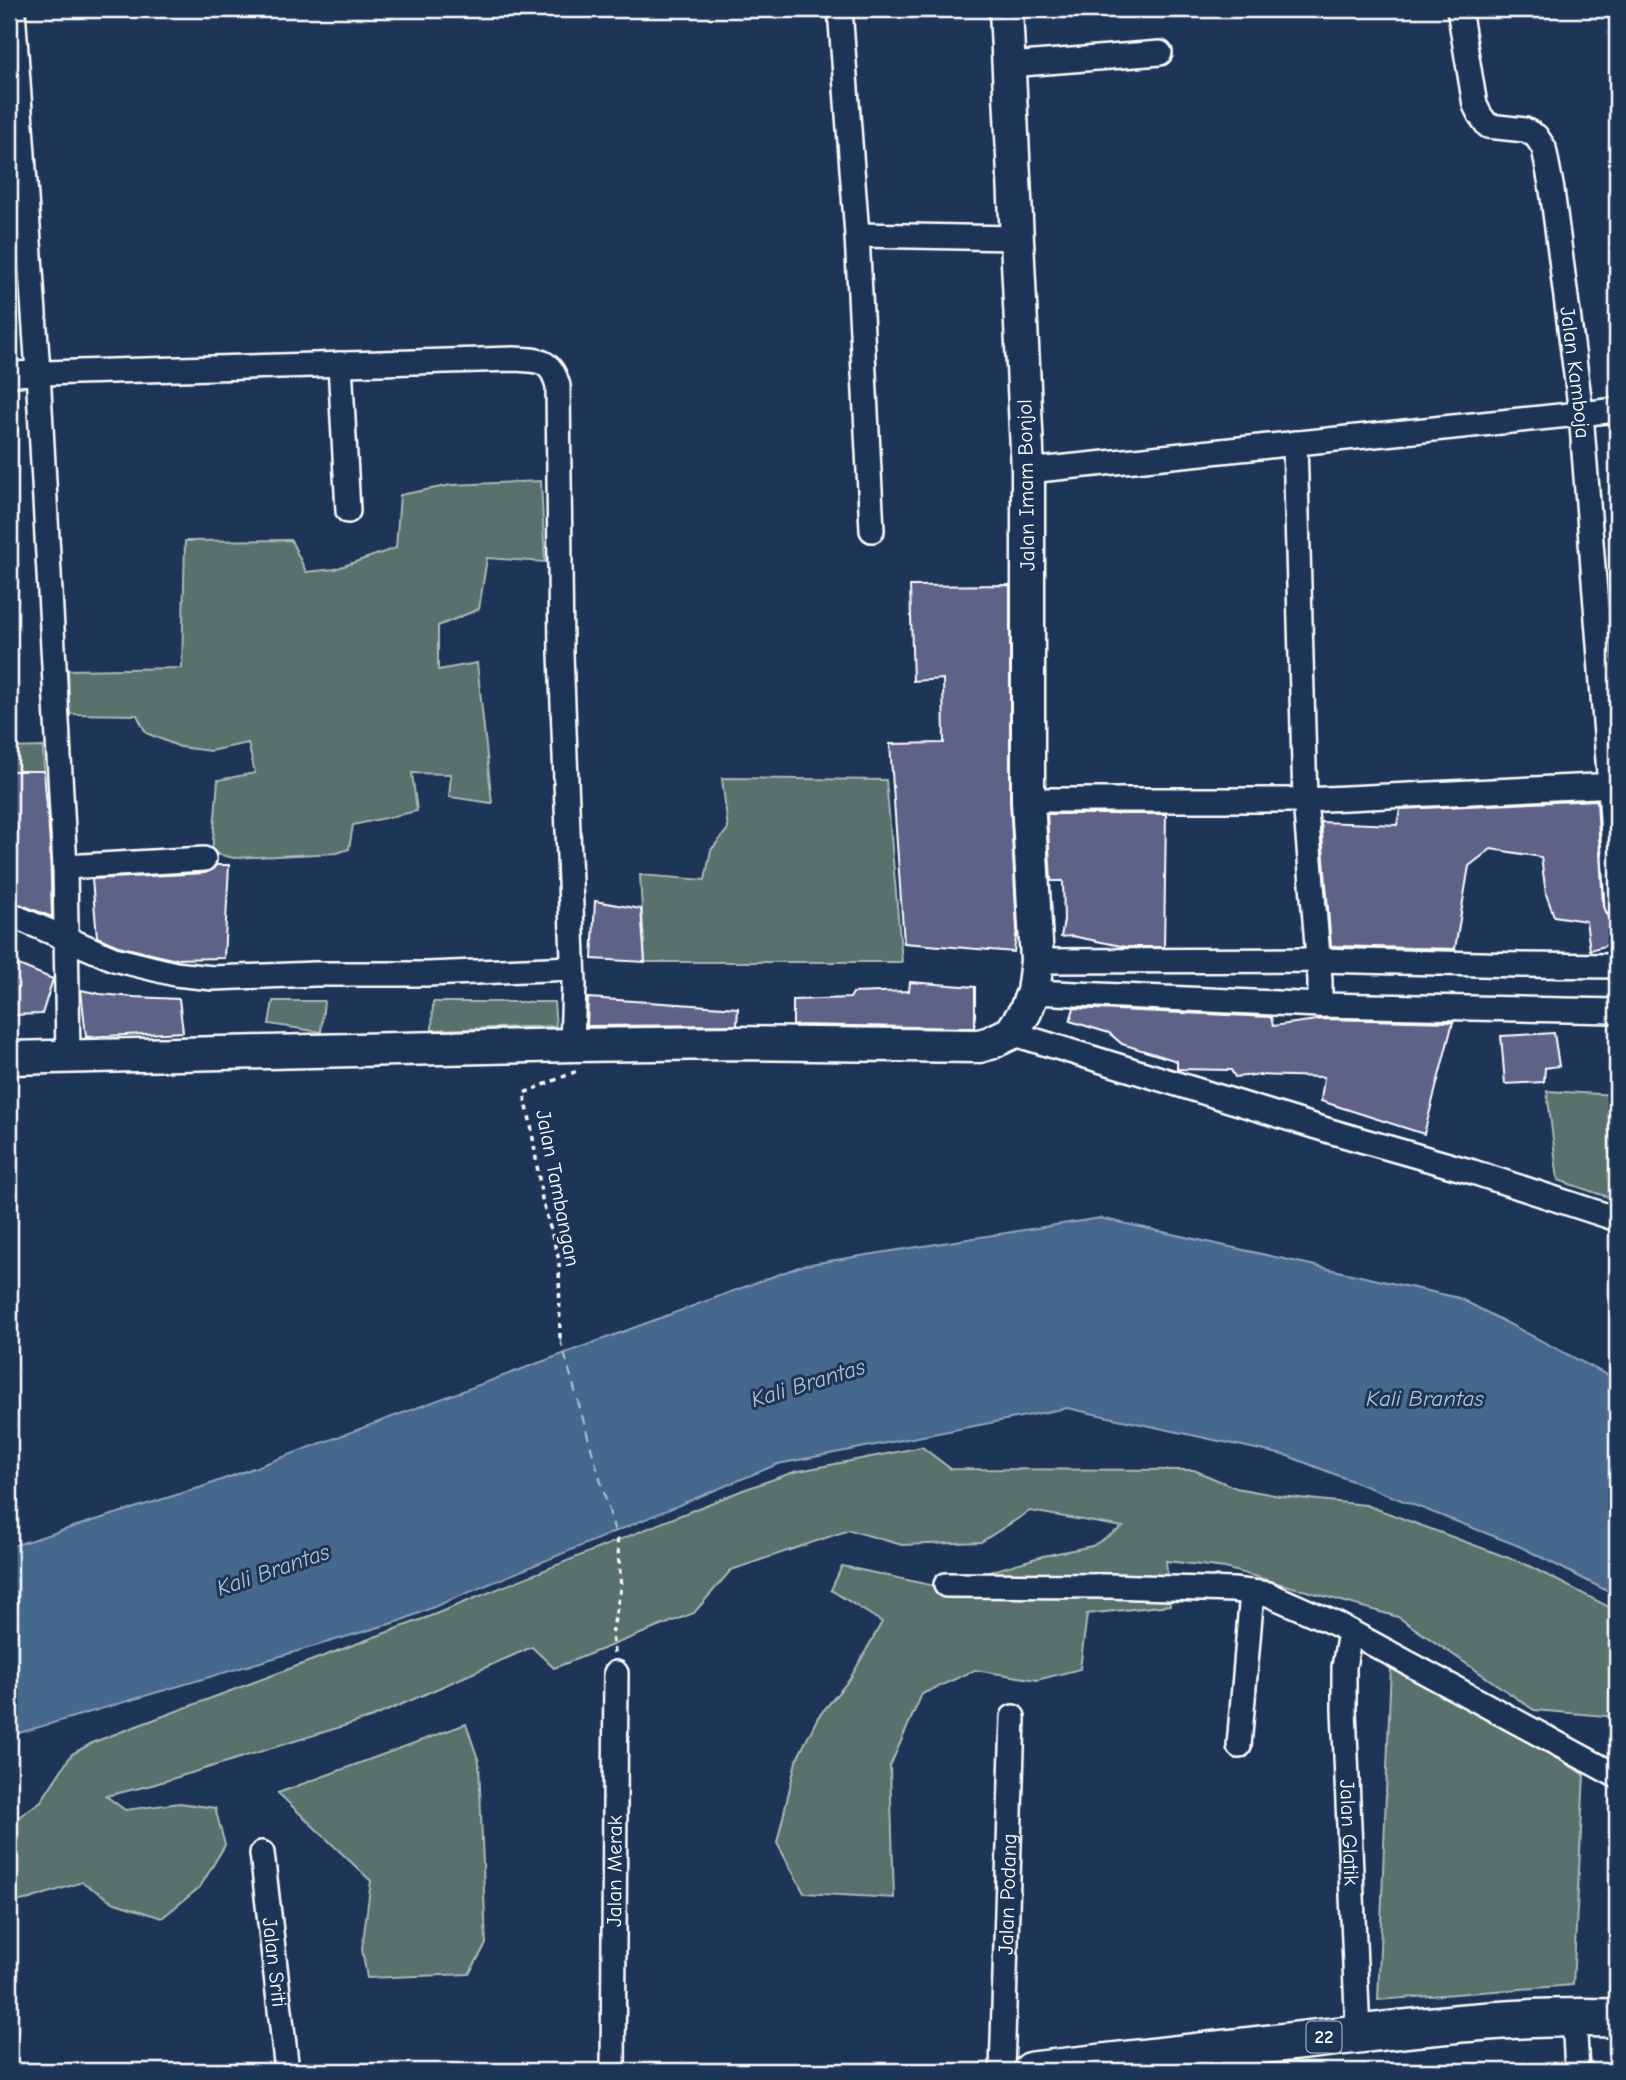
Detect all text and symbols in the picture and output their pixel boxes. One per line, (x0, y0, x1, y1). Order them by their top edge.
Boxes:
street label: Jalan Kamboja (1555, 305, 1595, 439)
street label: Jalan Imam Bonjol (1013, 399, 1039, 571)
street label: Jalan Tambangan (531, 1108, 585, 1268)
water label: Kali Brantas (748, 1353, 869, 1413)
water label: Kali Brantas (1366, 1385, 1484, 1412)
water label: Kali Brantas (213, 1538, 334, 1602)
street label: Jalan Glatik (1335, 1779, 1364, 1886)
street label: Jalan Merak (602, 1815, 627, 1927)
street label: Jalan Podang (994, 1833, 1021, 1955)
street label: Jalan Sriti (257, 1916, 292, 2008)
road number: 22 (1306, 2022, 1342, 2052)

